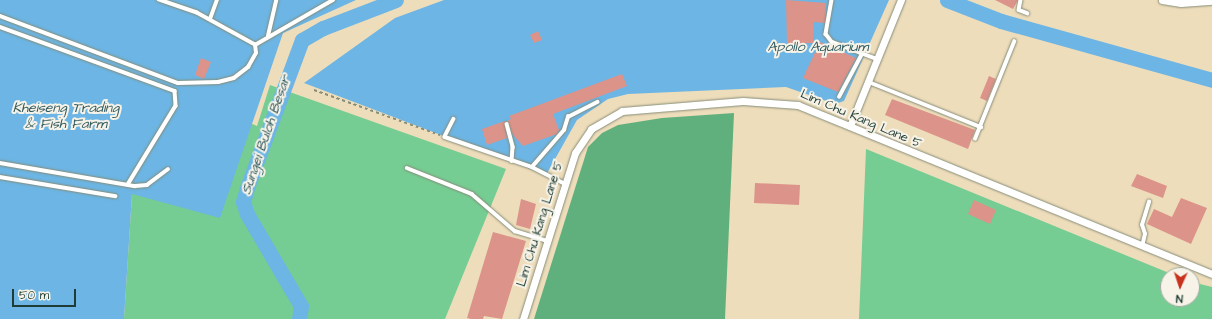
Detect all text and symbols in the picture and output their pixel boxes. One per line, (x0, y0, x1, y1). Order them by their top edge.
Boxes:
water label: Apollo Aquarium (768, 39, 868, 55)
water label: Sungei Buloh Besar (238, 73, 294, 197)
street label: Lim Chu Kang Lane 5 (798, 86, 924, 152)
water label: Kheiseng Trading & Fish Farm (13, 100, 119, 132)
street label: Lim Chu Kang Lane 5 (514, 159, 566, 289)
north arrow (1160, 267, 1200, 307)
scale bar (14, 281, 78, 307)
text: 50 m (19, 287, 49, 304)
text: N (1176, 291, 1183, 306)

